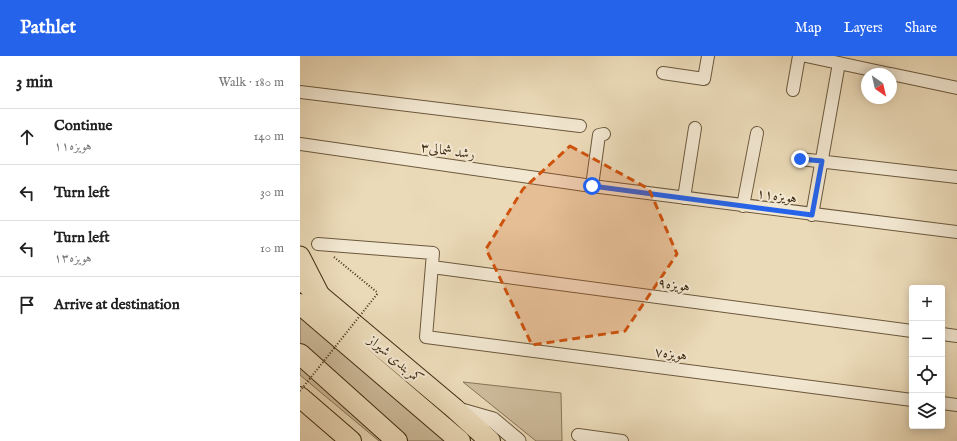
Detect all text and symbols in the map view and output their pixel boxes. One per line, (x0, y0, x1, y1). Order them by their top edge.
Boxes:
text: Pathlet (20, 16, 76, 40)
text: Map (795, 19, 822, 37)
text: Layers (844, 19, 883, 37)
text: Share (905, 19, 937, 37)
north arrow (861, 68, 897, 104)
text: 3 min (16, 72, 53, 93)
text: Walk · 180 m (219, 74, 284, 91)
text: Continue (54, 116, 112, 135)
icon: ahead (16, 126, 38, 148)
text: 140 m (254, 128, 284, 145)
text: هویزه۱۱ (54, 138, 92, 155)
street label: رشد شمالی۳ (420, 138, 476, 164)
route end (791, 150, 809, 168)
route start (583, 177, 601, 195)
icon: left (16, 182, 38, 204)
text: Turn left (54, 183, 110, 202)
text: 30 m (260, 184, 284, 201)
street label: هویزه۱۱ (756, 184, 798, 208)
text: Turn left (54, 228, 110, 247)
icon: left (16, 238, 38, 260)
text: 10 m (260, 240, 284, 257)
text: هویزه۱۳ (54, 250, 92, 267)
street label: هویزه۹ (657, 274, 691, 296)
map controls (909, 285, 945, 429)
button: + (909, 285, 945, 321)
icon: arrive (16, 294, 38, 316)
text: Arrive at destination (54, 295, 180, 314)
button: − (909, 321, 945, 357)
street label: کمربندی شیراز (362, 330, 427, 388)
street label: هویزه۷ (654, 343, 688, 365)
button: locate (909, 357, 945, 393)
button: layers (909, 393, 945, 429)

